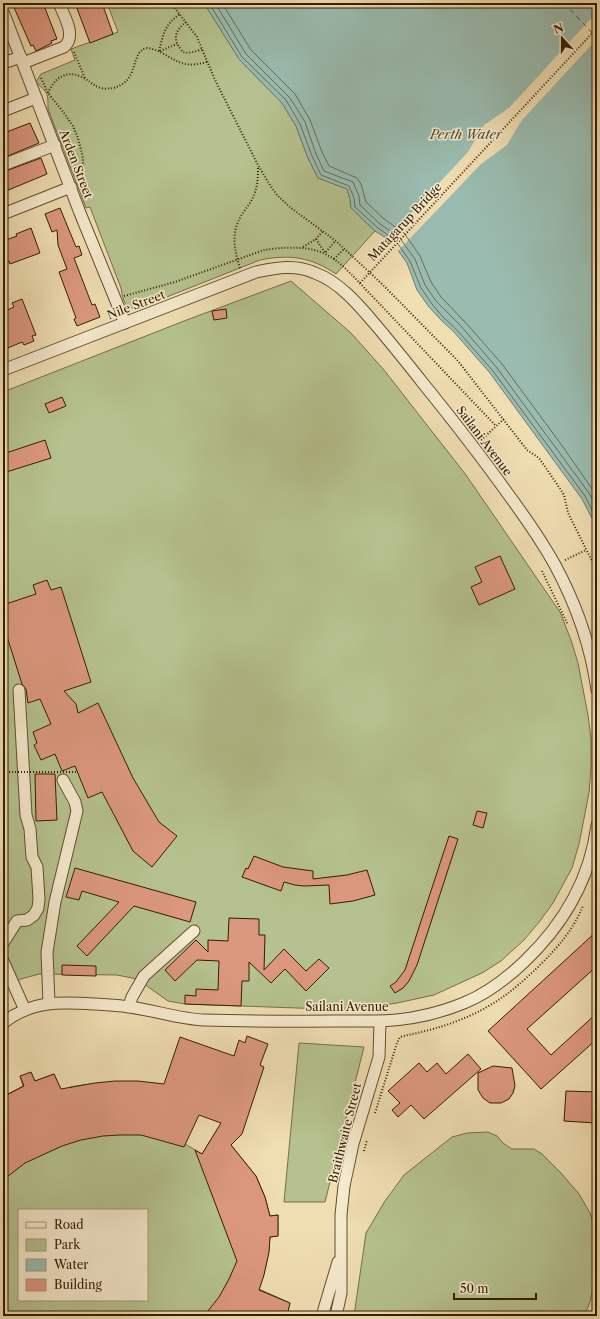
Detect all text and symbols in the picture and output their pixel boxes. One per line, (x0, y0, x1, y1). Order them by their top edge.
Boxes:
north arrow (542, 18, 582, 58)
text: N (551, 20, 566, 37)
street label: Arden Street (56, 126, 97, 201)
water label: Perth Water (429, 126, 503, 142)
street label: Matagarup Bridge (364, 179, 445, 264)
street label: Nile Street (105, 286, 168, 322)
street label: Sailani Avenue (453, 403, 516, 479)
street label: Sailani Avenue (305, 999, 389, 1014)
street label: Braithwaite Street (325, 1081, 364, 1184)
legend (18, 1209, 148, 1301)
text: Road (54, 1217, 84, 1232)
text: Park (54, 1237, 81, 1252)
text: Water (53, 1257, 88, 1272)
scale bar (454, 1275, 536, 1301)
text: Building (54, 1277, 102, 1292)
text: 50 m (460, 1281, 489, 1296)

